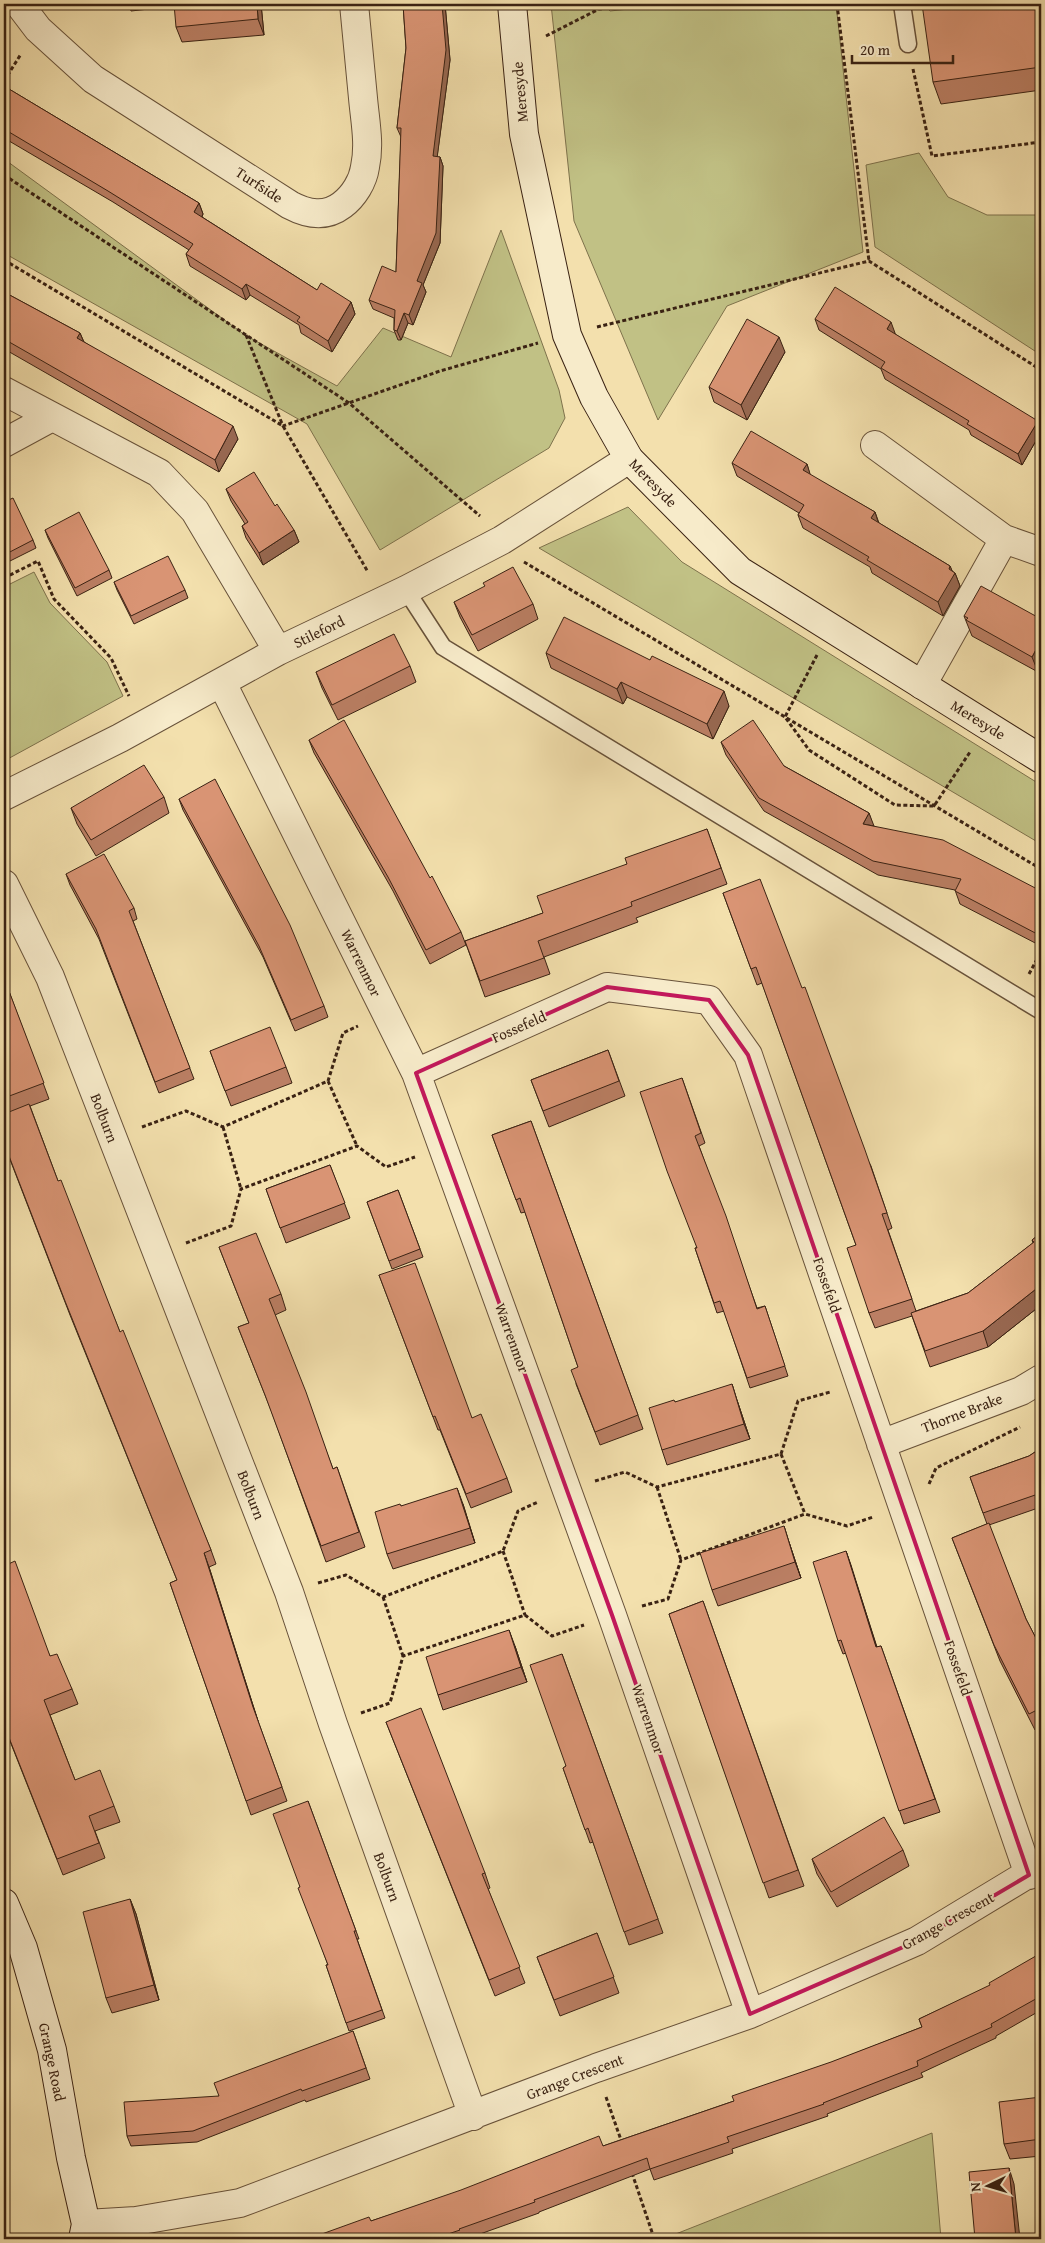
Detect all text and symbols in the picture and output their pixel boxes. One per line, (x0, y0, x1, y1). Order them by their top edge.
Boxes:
scale bar (852, 32, 954, 64)
text: 20 m (860, 39, 891, 60)
street label: Meresyde (506, 61, 533, 123)
street label: Turfside (231, 161, 287, 208)
street label: Meresyde (625, 453, 682, 512)
street label: Stileford (290, 610, 348, 653)
street label: Meresyde (947, 695, 1010, 745)
street label: Warrenmor (336, 925, 387, 1000)
street label: Fossefeld (488, 1005, 549, 1048)
street label: Bolburn (86, 1090, 124, 1146)
street label: Fossefeld (808, 1254, 847, 1315)
street label: Warrenmor (490, 1300, 535, 1376)
street label: Thorne Brake (918, 1387, 1005, 1438)
street label: Bolburn (233, 1467, 271, 1523)
street label: Fossefeld (939, 1637, 978, 1698)
street label: Warrenmor (627, 1681, 670, 1757)
street label: Bolburn (369, 1849, 406, 1905)
street label: Grange Crescent (898, 1886, 998, 1955)
street label: Grange Road (34, 2021, 71, 2103)
street label: Grange Crescent (523, 2048, 627, 2105)
north arrow (962, 2160, 1012, 2210)
text: N (965, 2181, 985, 2193)

